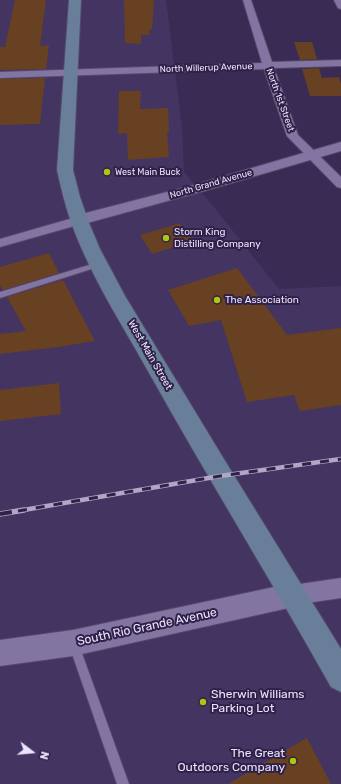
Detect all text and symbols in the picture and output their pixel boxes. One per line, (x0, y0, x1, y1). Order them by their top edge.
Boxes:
street label: North Willerup Avenue (159, 61, 253, 75)
street label: North 1st Street (264, 67, 296, 133)
marker: West Main Buck (102, 167, 112, 177)
place label: West Main Buck (115, 167, 180, 177)
street label: North Grand Avenue (169, 167, 253, 201)
place label: Storm King Distilling Company (174, 226, 261, 250)
marker: Storm King Distilling Company (161, 233, 171, 243)
place label: The Association (225, 294, 299, 306)
marker: The Association (212, 295, 222, 305)
street label: West Main Street (125, 318, 175, 392)
street label: South Rio Grande Avenue (76, 605, 218, 649)
place label: Sherwin Williams Parking Lot (211, 688, 304, 716)
marker: Sherwin Williams Parking Lot (198, 697, 208, 707)
north arrow (12, 732, 52, 772)
place label: The Great Outdoors Company (177, 747, 285, 775)
text: N (37, 750, 51, 761)
marker: The Great Outdoors Company (288, 756, 298, 766)

